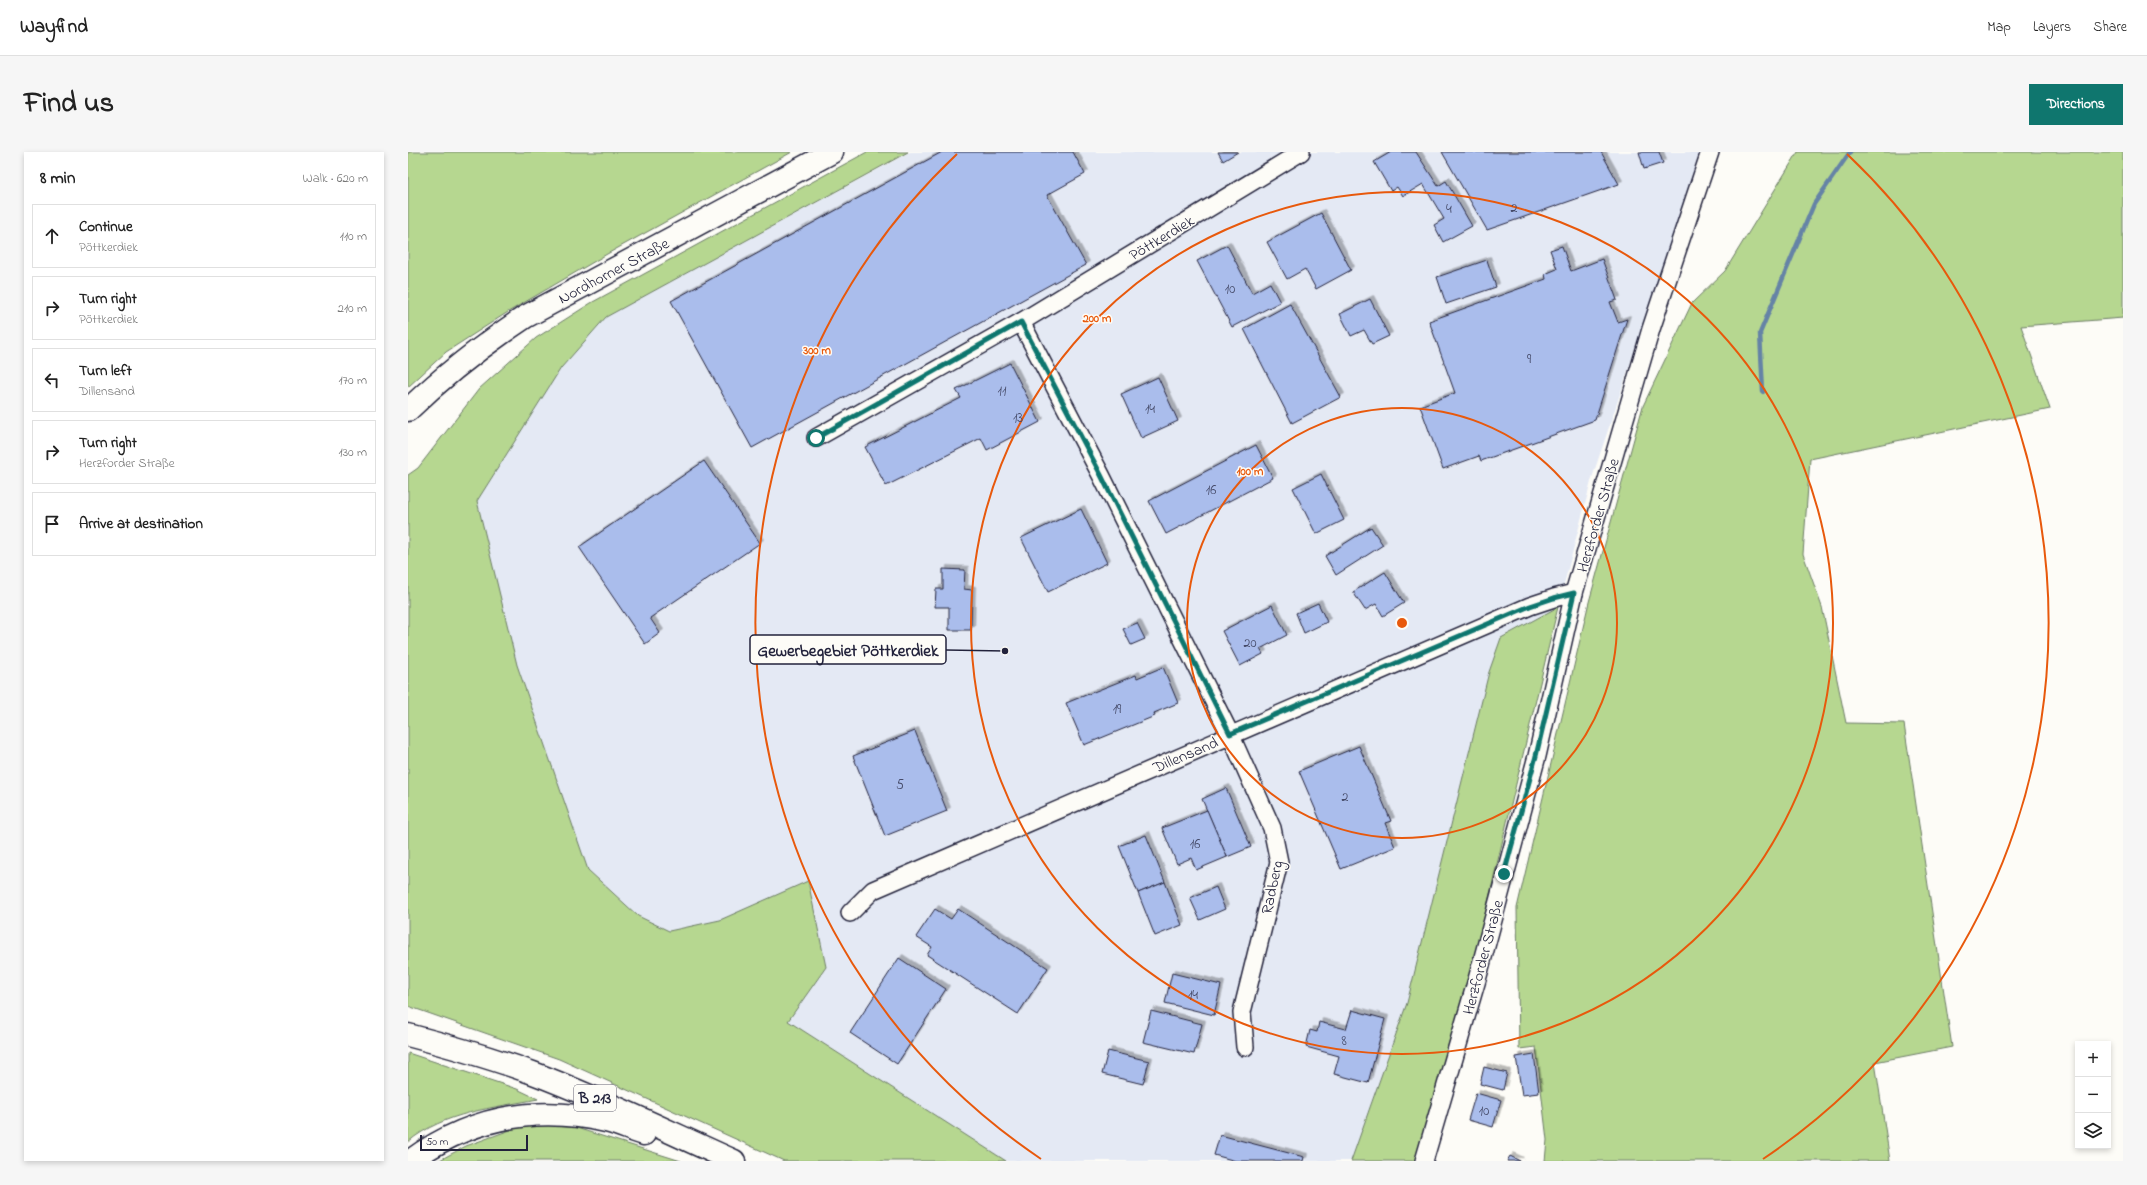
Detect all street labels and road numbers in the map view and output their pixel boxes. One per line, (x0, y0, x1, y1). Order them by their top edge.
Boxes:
street label: Pöttkerdiek (1125, 209, 1200, 268)
street label: Nordhorner Straße (554, 232, 674, 311)
street label: Herzforder Straße (1571, 455, 1627, 575)
street label: Dillensand (1149, 731, 1222, 781)
street label: Radberg (1256, 858, 1290, 916)
street label: Herzforder Straße (1457, 897, 1511, 1018)
road number: B 213 (574, 1085, 616, 1111)

